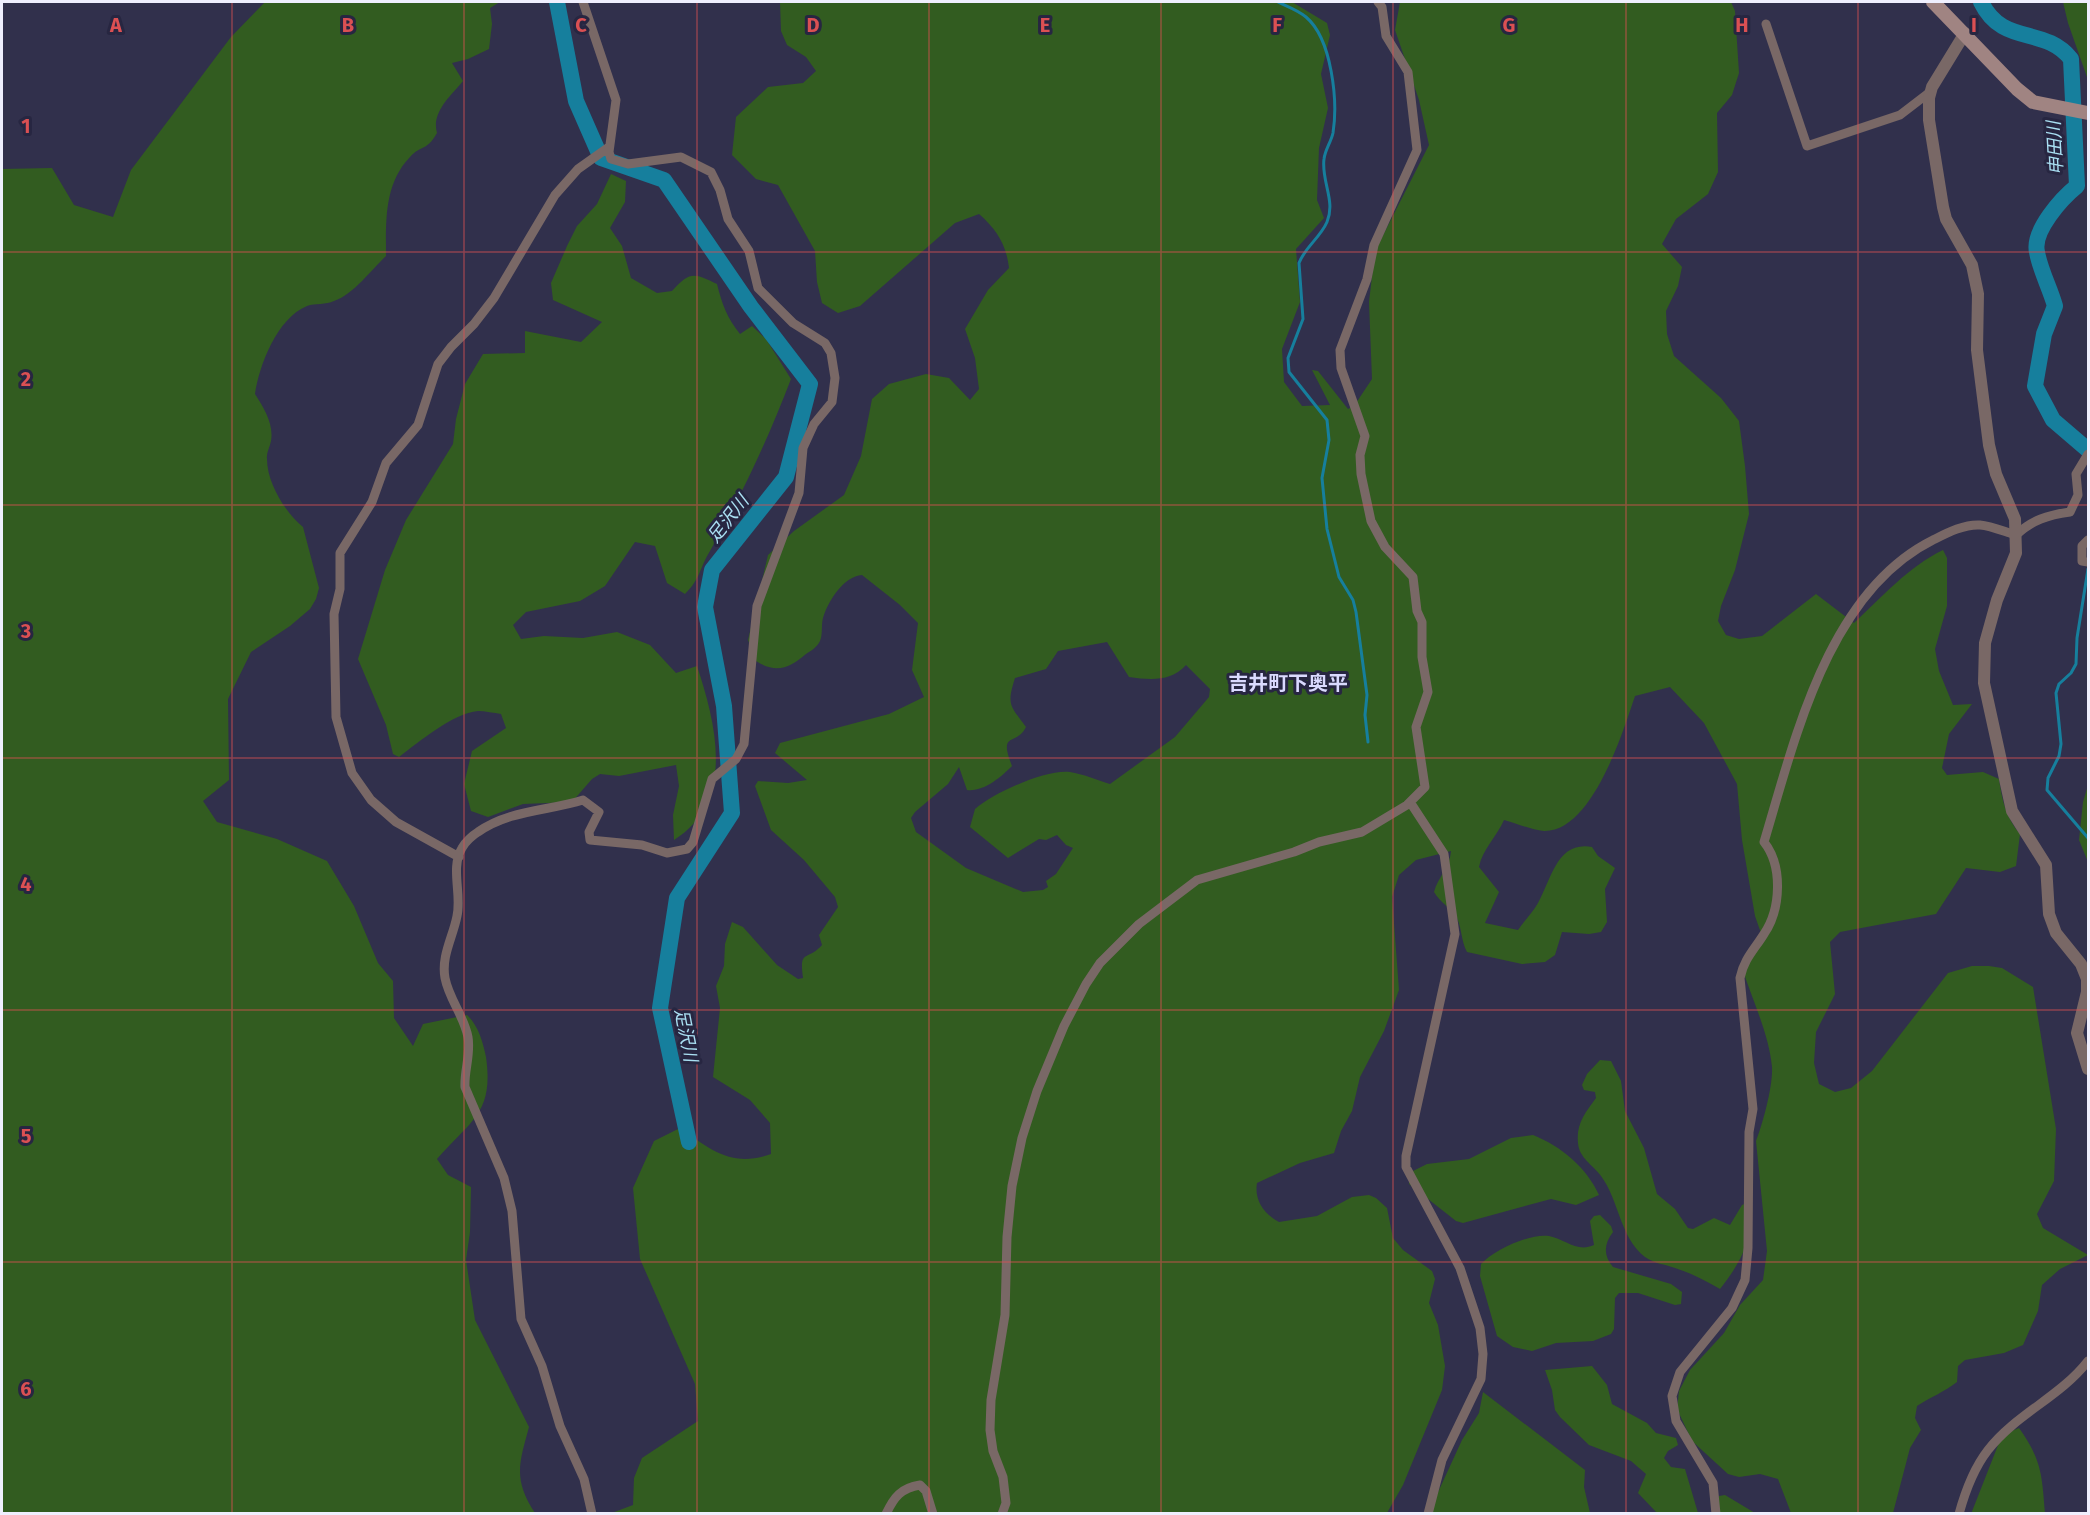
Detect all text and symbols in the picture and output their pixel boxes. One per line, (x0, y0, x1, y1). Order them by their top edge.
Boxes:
text: A (109, 13, 123, 37)
text: B (342, 13, 354, 37)
text: C (575, 13, 587, 37)
text: D (806, 13, 820, 37)
text: E (1040, 13, 1050, 37)
text: F (1272, 13, 1282, 37)
text: G (1503, 13, 1515, 37)
text: H (1735, 13, 1749, 37)
text: I (1971, 13, 1977, 37)
text: 1 (21, 114, 31, 138)
water label: 申田川 (2042, 118, 2067, 176)
text: 2 (21, 367, 31, 391)
water label: 足沢川 (703, 489, 755, 547)
text: 3 (20, 619, 31, 643)
district label: 吉井町下奥平 (1228, 671, 1348, 695)
text: 4 (20, 872, 32, 896)
water label: 足沢川 (670, 1006, 702, 1066)
text: 5 (21, 1124, 32, 1148)
text: 6 (20, 1377, 32, 1401)

